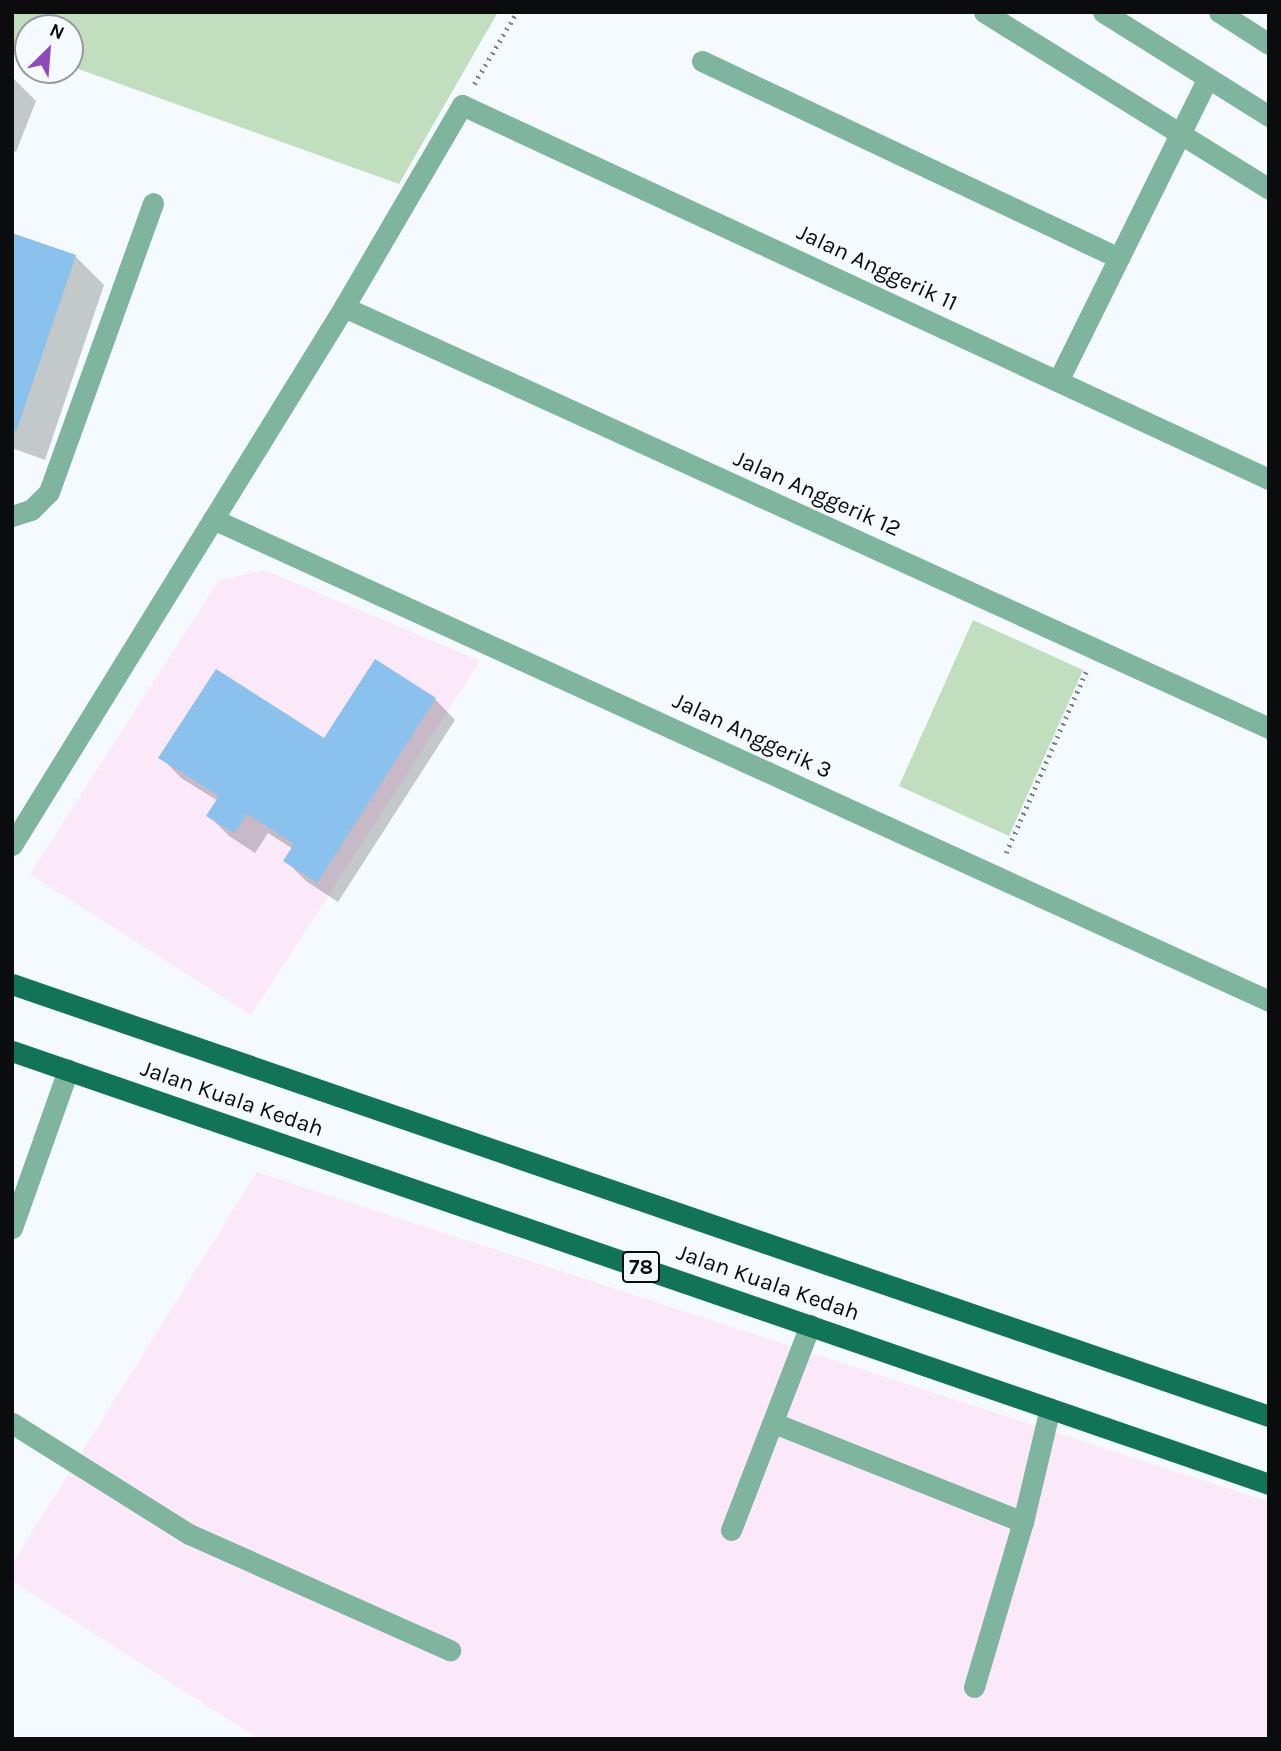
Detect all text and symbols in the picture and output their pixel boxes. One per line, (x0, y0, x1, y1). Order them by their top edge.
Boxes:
north arrow (14, 14, 84, 84)
text: N (46, 19, 68, 45)
street label: Jalan Anggerik 11 (792, 219, 962, 317)
street label: Jalan Anggerik 12 (729, 445, 905, 543)
street label: Jalan Anggerik 3 (668, 687, 836, 785)
street label: Jalan Kuala Kedah (137, 1055, 327, 1143)
street label: Jalan Kuala Kedah (673, 1239, 863, 1327)
road number: 78 (622, 1250, 660, 1284)

